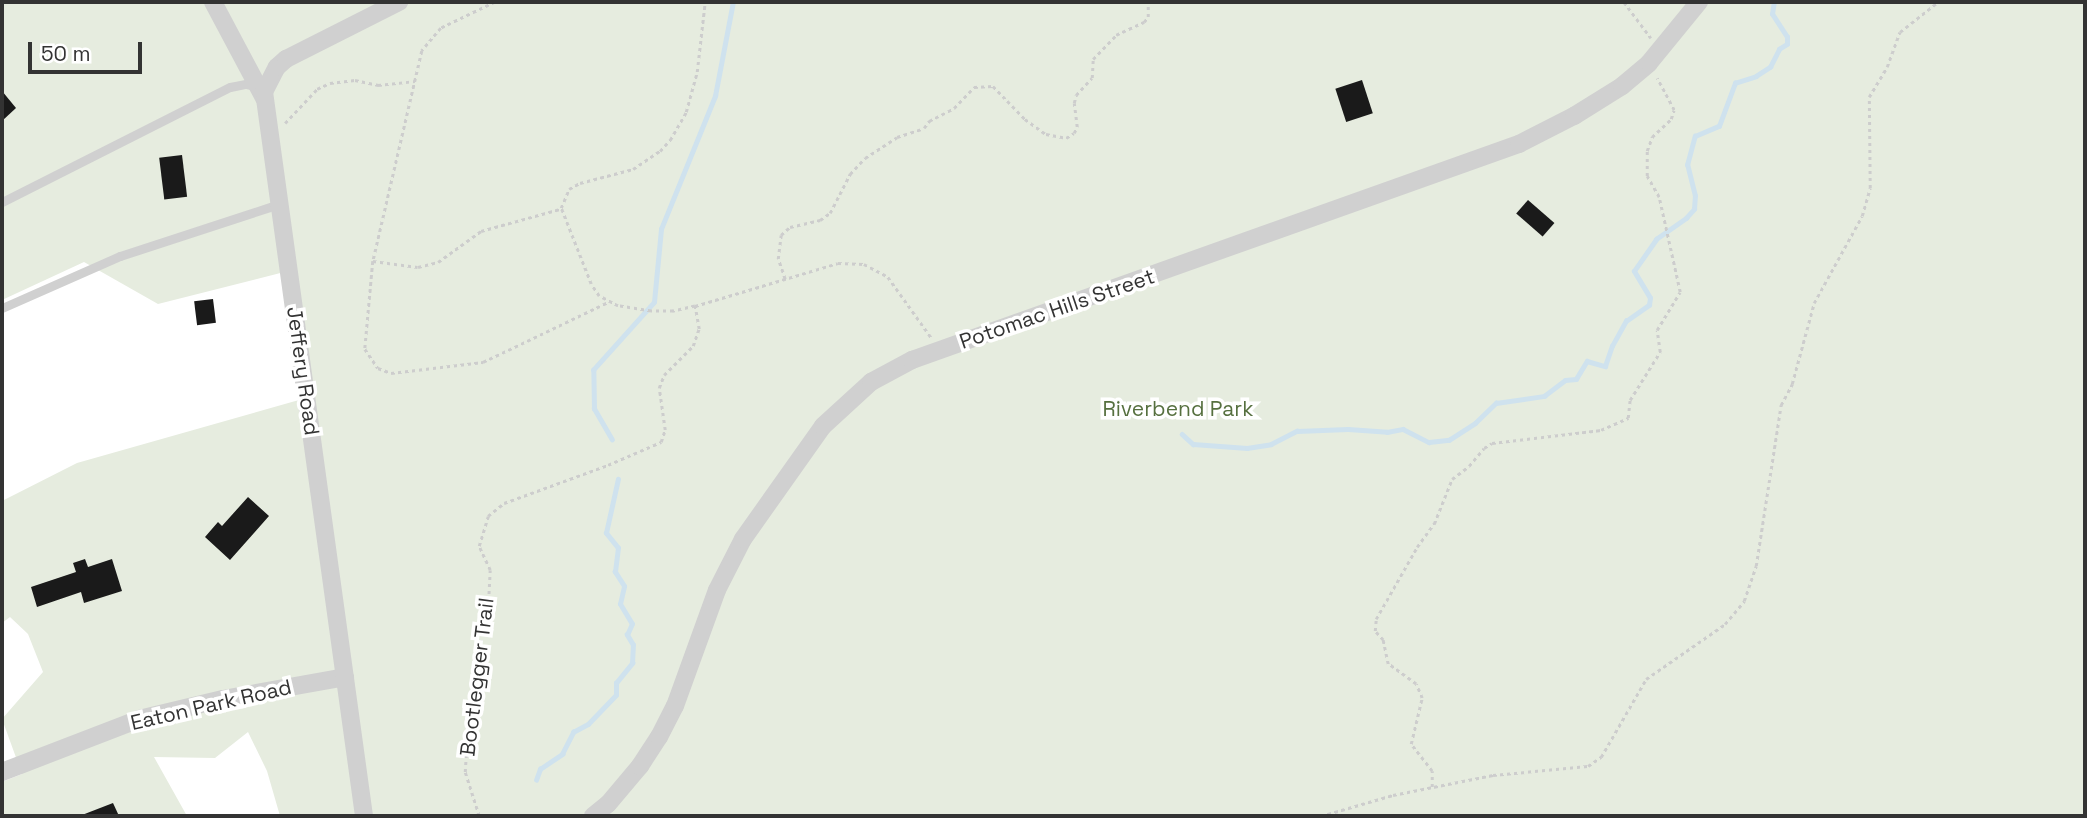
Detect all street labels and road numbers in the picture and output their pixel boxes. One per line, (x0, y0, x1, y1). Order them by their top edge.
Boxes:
street label: Potomac Hills Street (956, 264, 1158, 354)
street label: Jeffery Road (282, 305, 324, 437)
street label: Bootlegger Trail (455, 596, 499, 758)
street label: Eaton Park Road (128, 674, 294, 736)

